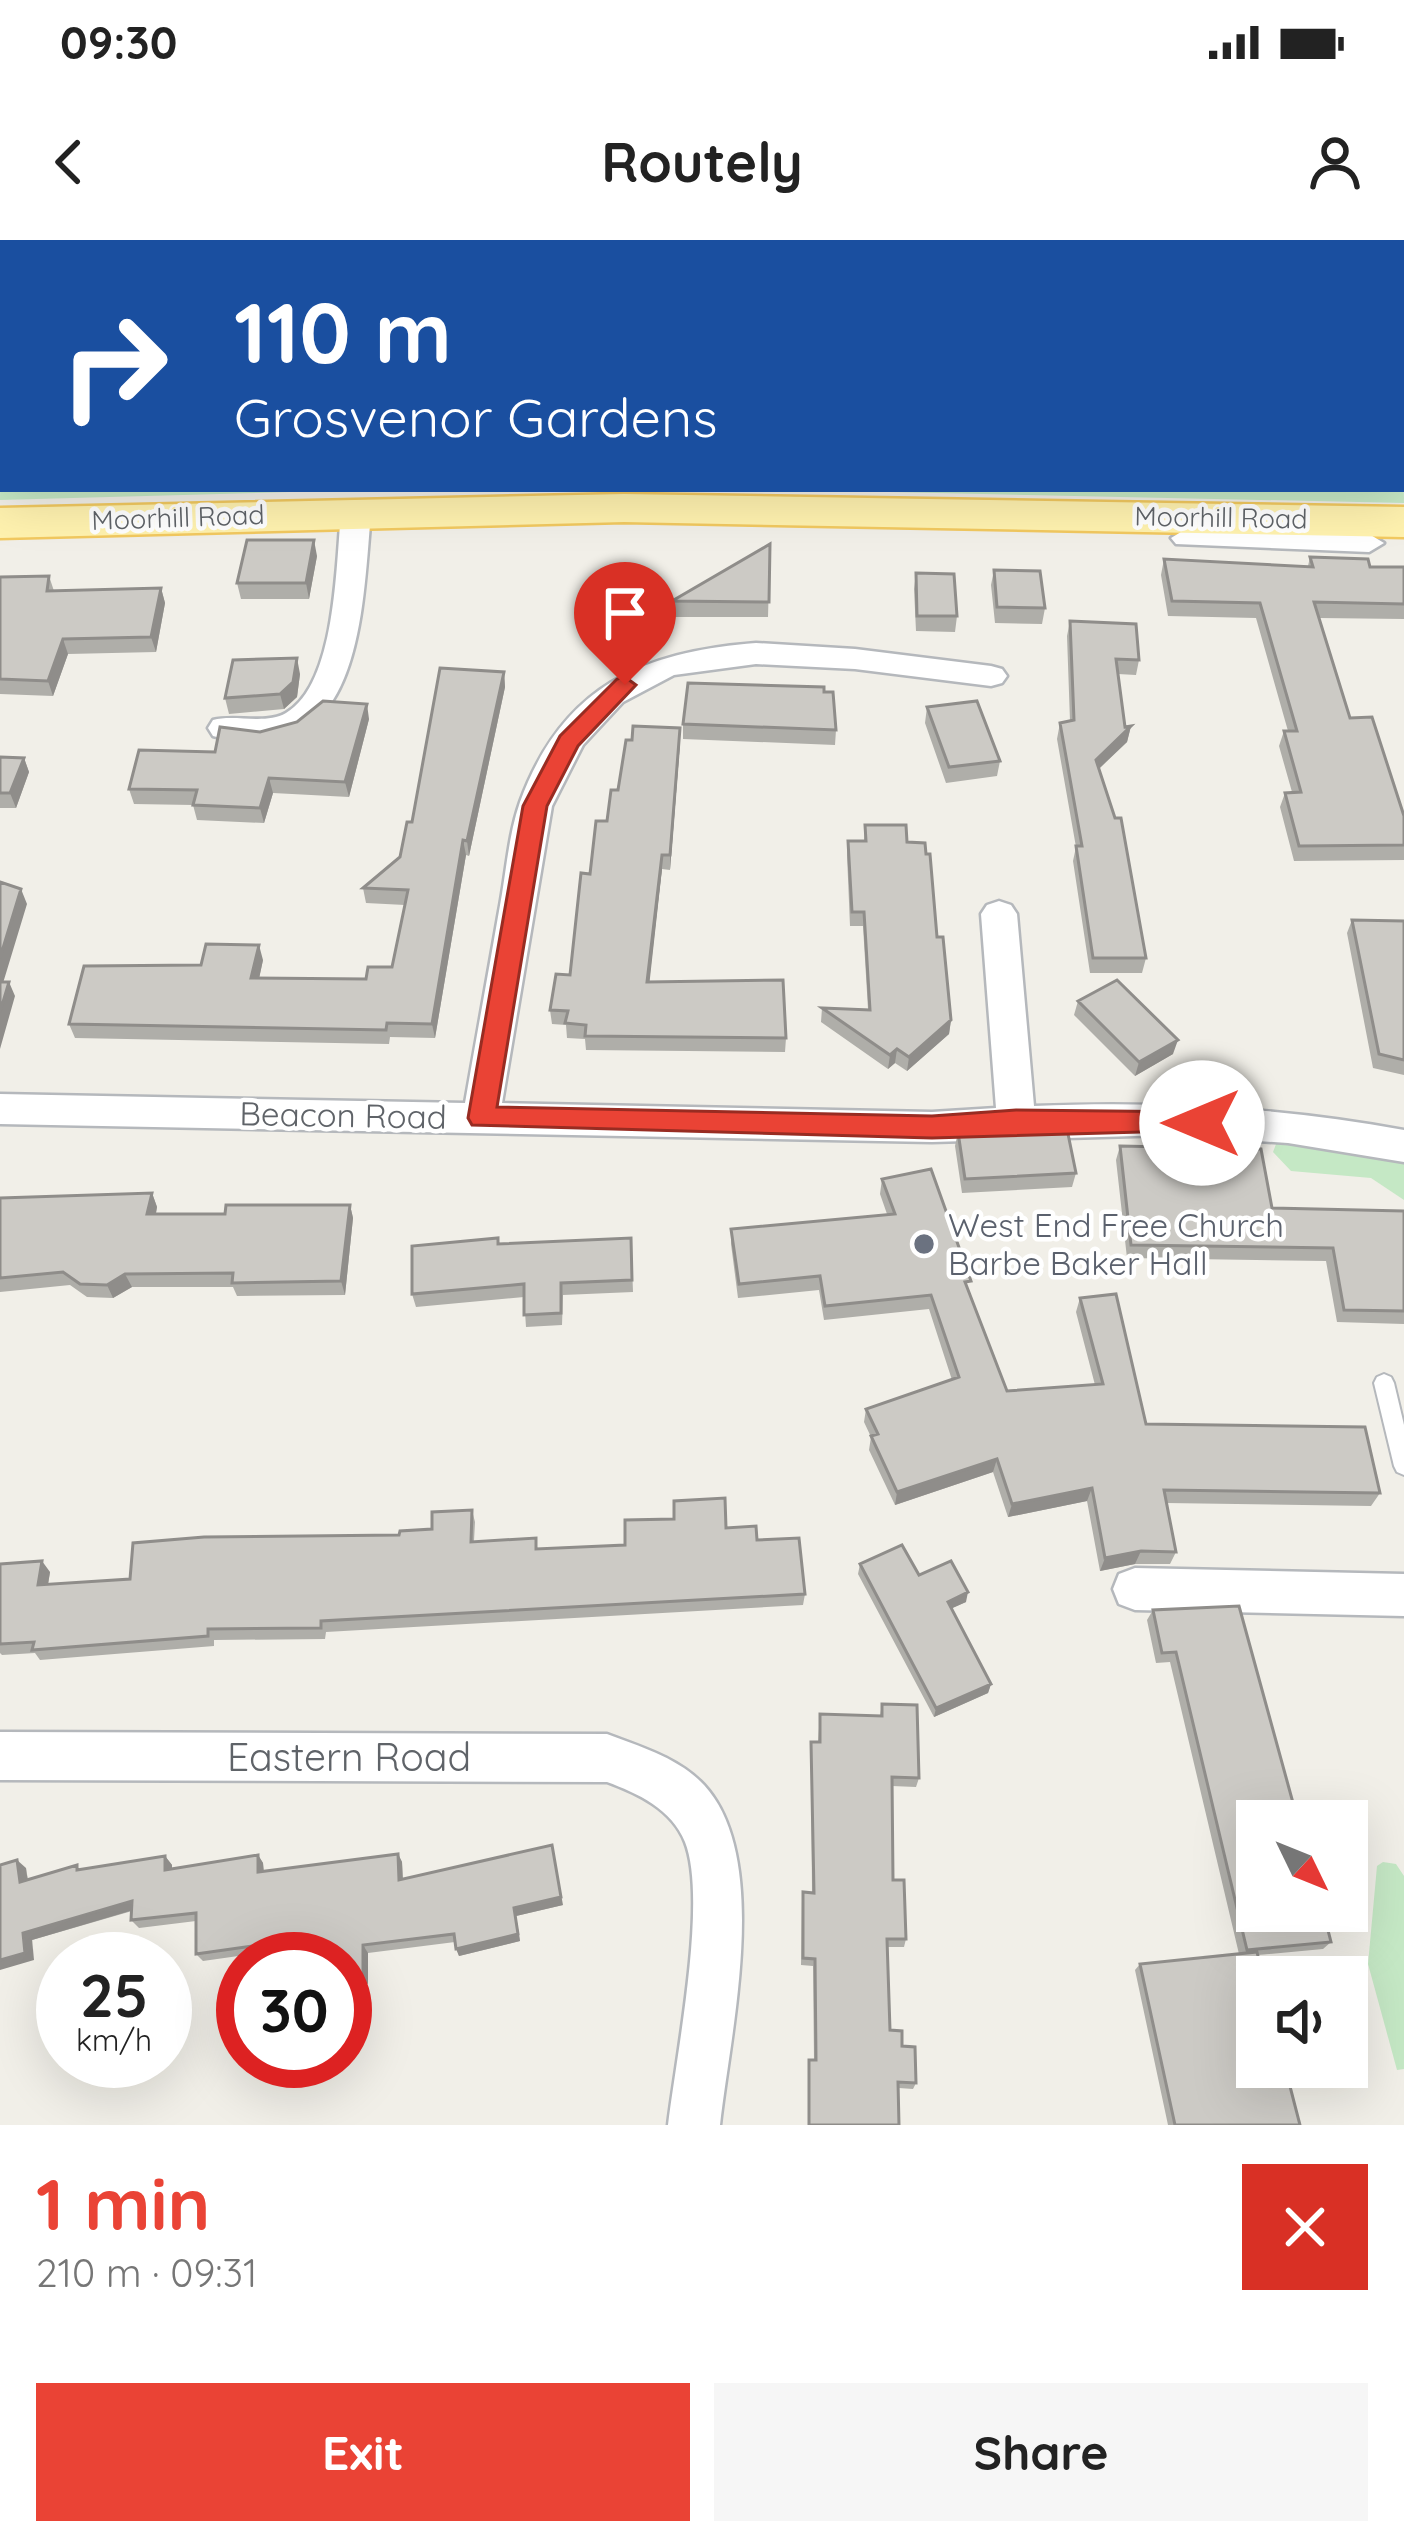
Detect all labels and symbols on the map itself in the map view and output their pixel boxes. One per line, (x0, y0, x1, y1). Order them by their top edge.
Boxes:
street label: Moorhill Road (91, 497, 265, 537)
street label: Moorhill Road (1134, 498, 1308, 536)
pin (574, 562, 676, 685)
position arrow (1139, 1060, 1265, 1186)
street label: Beacon Road (239, 1092, 447, 1137)
place label: West End Free Church Barbe Baker Hall (948, 1204, 1284, 1283)
marker: West End Free Church Barbe Baker Hall (911, 1231, 937, 1257)
street label: Eastern Road (227, 1732, 471, 1781)
north arrow (1236, 1800, 1368, 1932)
speed limit sign: 30 (216, 1932, 372, 2088)

